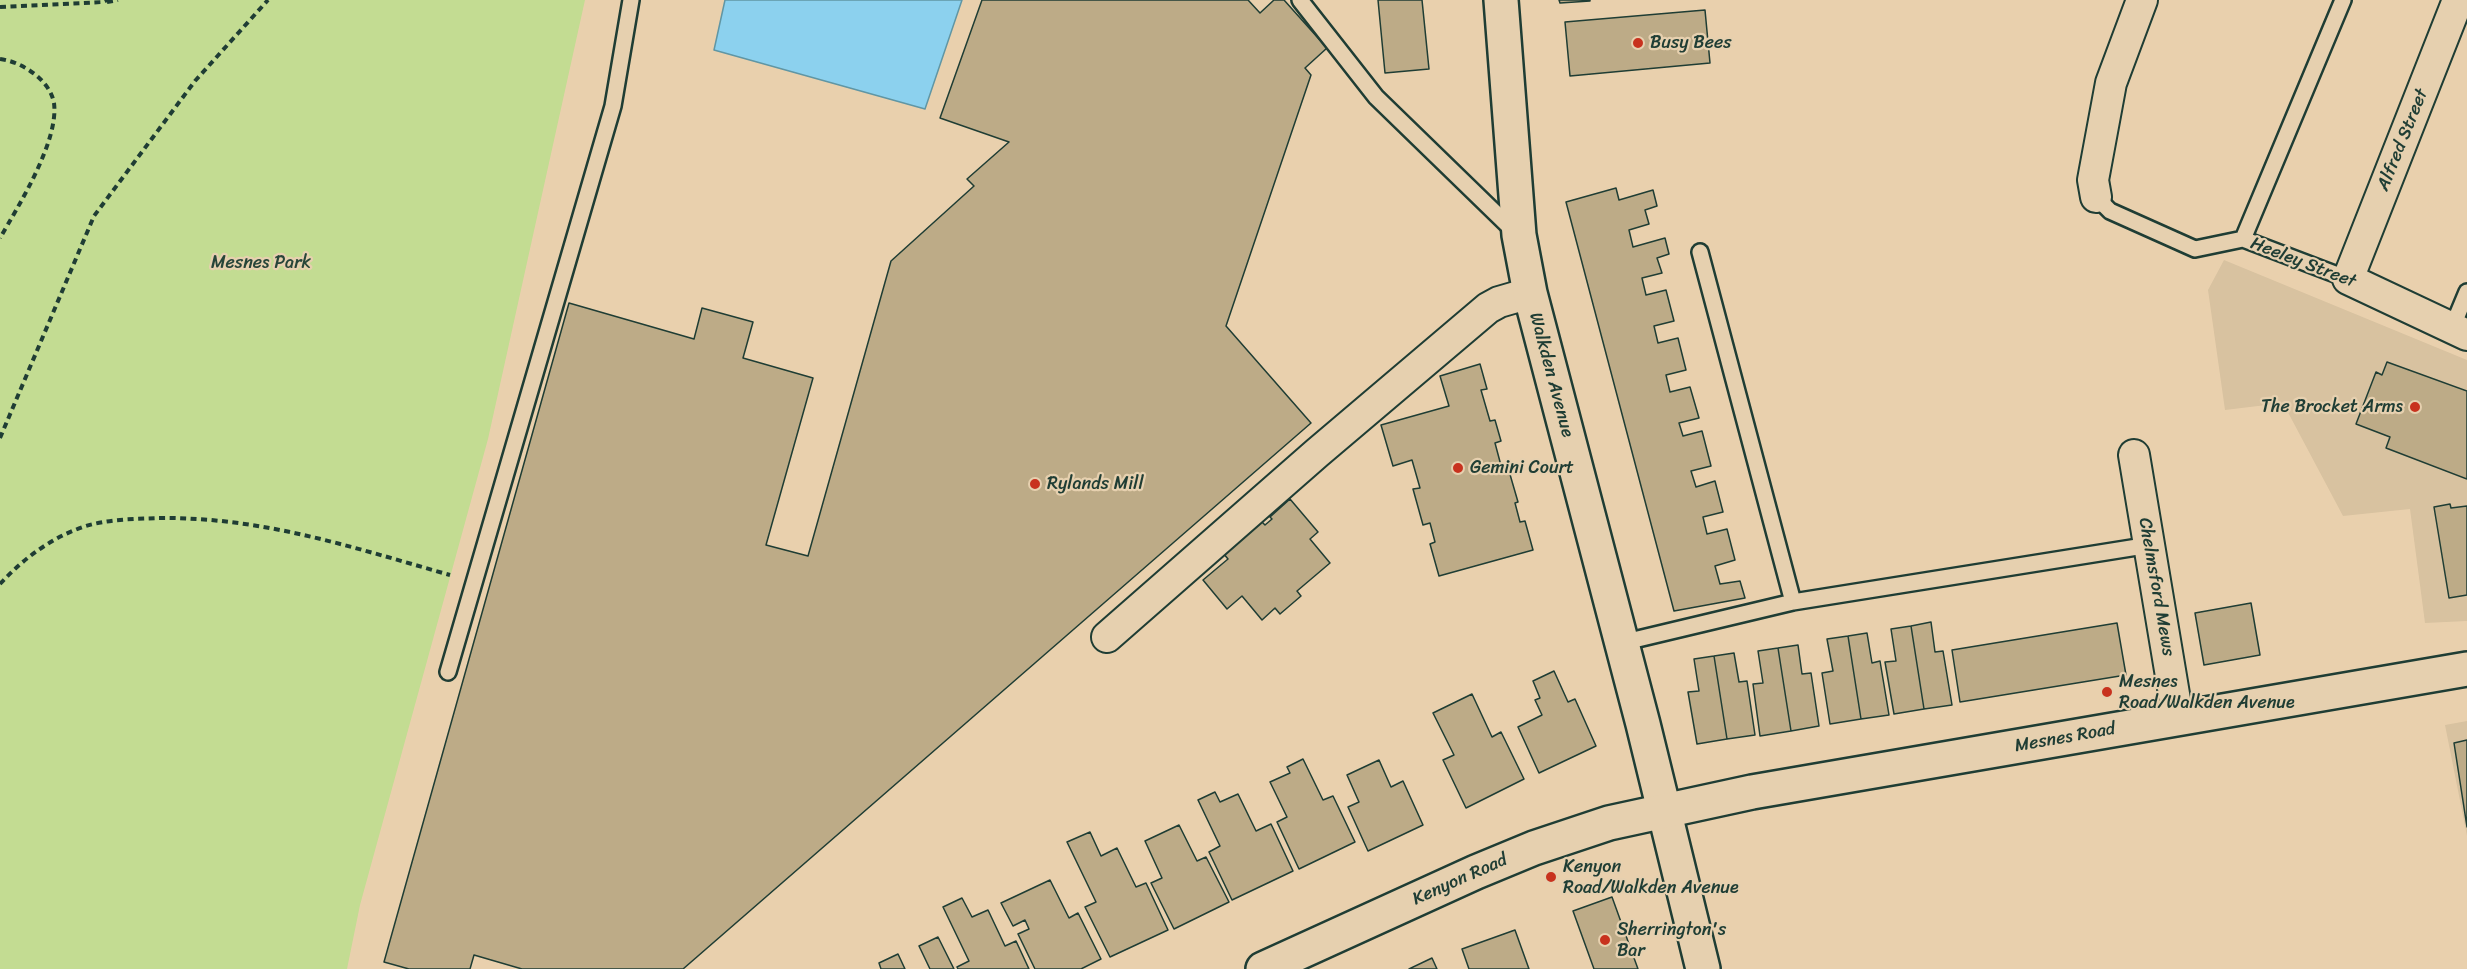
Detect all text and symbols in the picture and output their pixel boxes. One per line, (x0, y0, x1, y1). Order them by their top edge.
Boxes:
place label: Busy Bees (1650, 32, 1731, 54)
marker: Busy Bees (1631, 36, 1645, 50)
street label: Alfred Street (2373, 86, 2433, 194)
street label: Heeley Street (2247, 233, 2359, 293)
park label: Mesnes Park (211, 252, 311, 274)
street label: Walkden Avenue (1524, 310, 1578, 440)
place label: The Brocket Arms (2261, 396, 2403, 418)
marker: The Brocket Arms (2408, 400, 2422, 414)
place label: Gemini Court (1470, 457, 1574, 479)
marker: Gemini Court (1451, 461, 1465, 475)
place label: Rylands Mill (1047, 473, 1144, 495)
marker: Rylands Mill (1028, 477, 1042, 491)
street label: Chelmsford Mews (2133, 516, 2179, 658)
place label: Mesnes Road/Walkden Avenue (2119, 671, 2295, 714)
marker: Mesnes Road/Walkden Avenue (2100, 685, 2114, 699)
street label: Mesnes Road (2013, 719, 2117, 757)
street label: Kenyon Road (1409, 850, 1511, 910)
place label: Kenyon Road/Walkden Avenue (1563, 856, 1739, 898)
marker: Kenyon Road/Walkden Avenue (1544, 870, 1558, 884)
place label: Sherrington's Bar (1617, 919, 1726, 962)
marker: Sherrington's Bar (1598, 933, 1612, 947)

